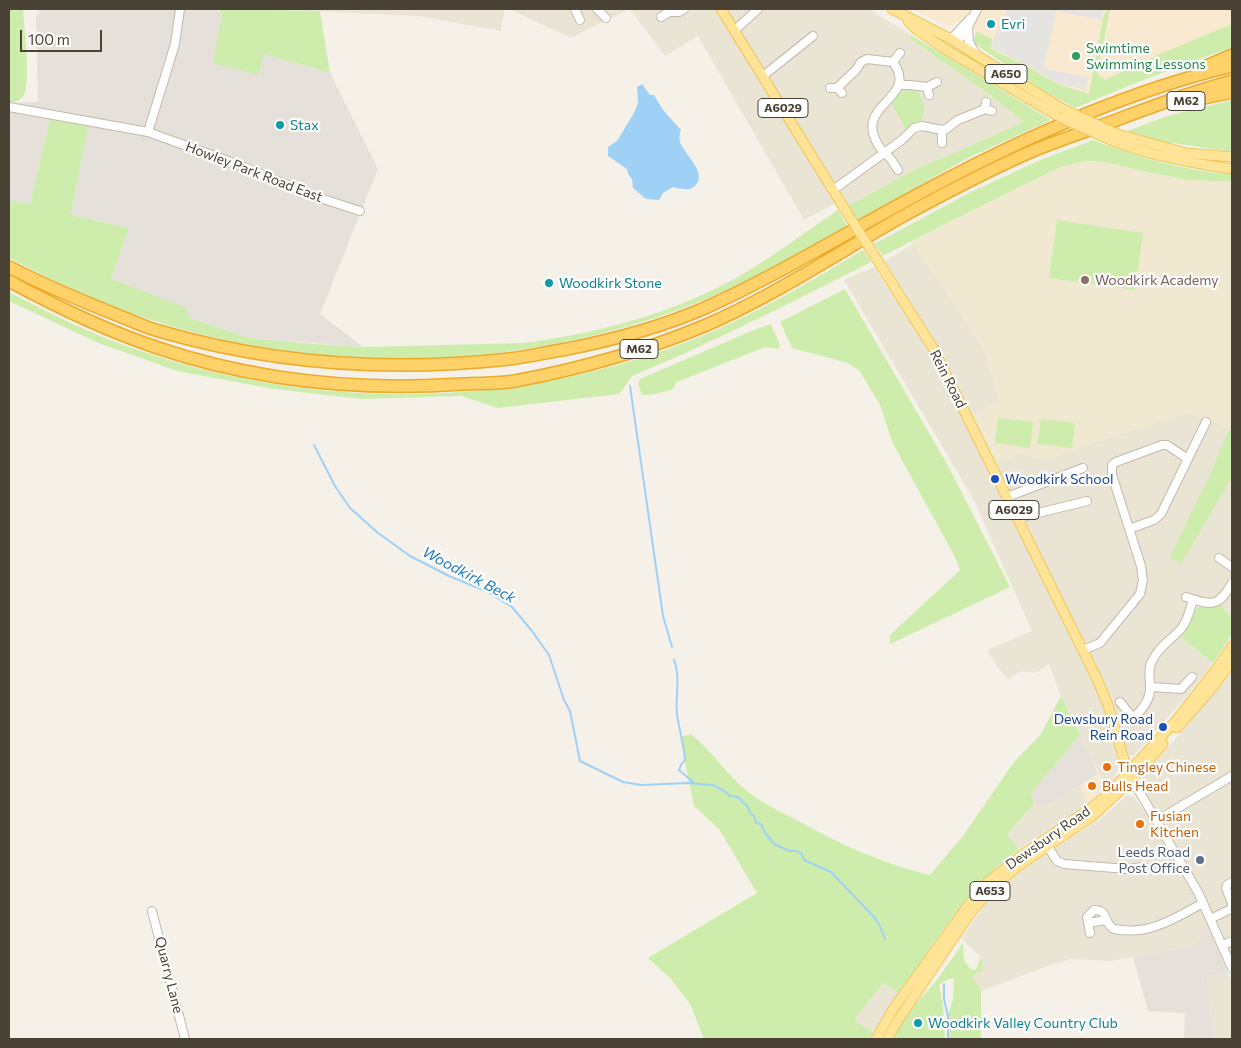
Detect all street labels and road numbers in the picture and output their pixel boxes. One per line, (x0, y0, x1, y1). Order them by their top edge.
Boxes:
road number: A650 (985, 64, 1027, 84)
road number: M62 (1167, 92, 1205, 110)
road number: A6029 (758, 99, 808, 118)
street label: Howley Park Road East (183, 138, 325, 206)
road number: M62 (620, 339, 658, 358)
street label: Rein Road (926, 347, 970, 411)
road number: A6029 (989, 500, 1039, 520)
street label: Dewsbury Road (1002, 803, 1094, 873)
road number: A653 (970, 881, 1010, 900)
street label: Quarry Lane (151, 935, 187, 1015)

